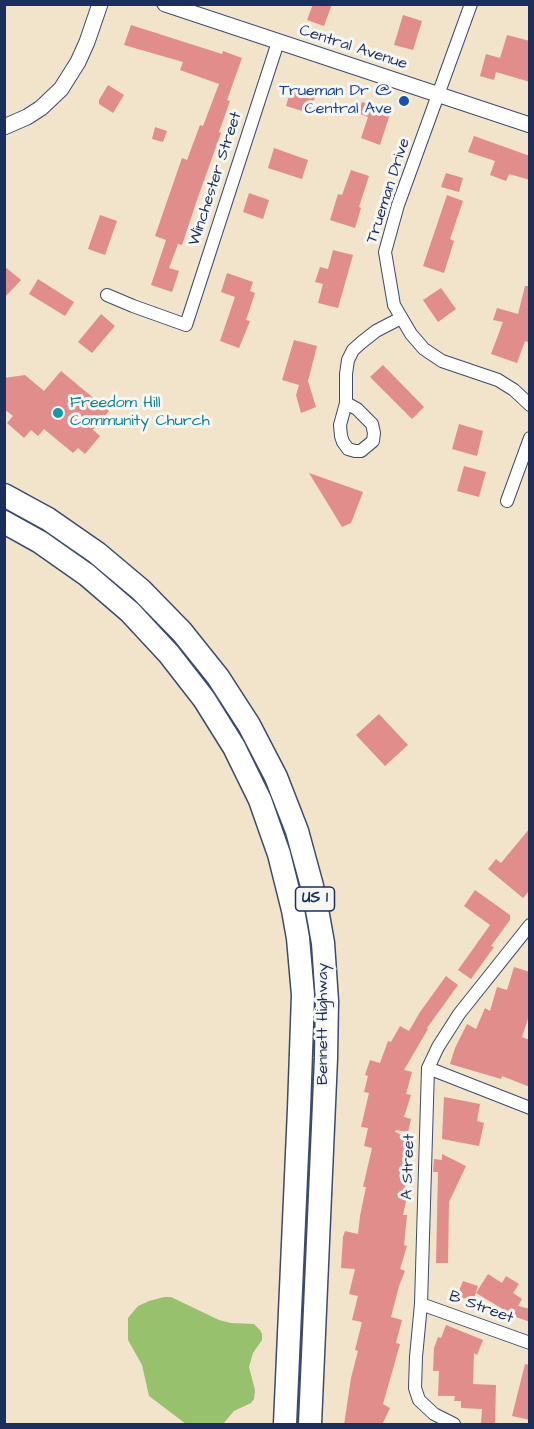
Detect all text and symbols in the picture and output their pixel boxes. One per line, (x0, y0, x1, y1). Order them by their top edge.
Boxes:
street label: Central Avenue (297, 22, 409, 74)
place label: Trueman Dr @ Central Ave (279, 82, 392, 120)
marker: Trueman Dr @ Central Ave (397, 94, 411, 108)
street label: Winchester Street (185, 109, 247, 249)
street label: Trueman Drive (363, 136, 415, 246)
place label: Freedom Hill Community Church (70, 394, 210, 432)
marker: Freedom Hill Community Church (51, 406, 65, 420)
road number: US 1 (296, 887, 334, 911)
street label: Bennett Highway (314, 963, 334, 1085)
street label: A Street (398, 1134, 420, 1200)
street label: B Street (446, 1287, 516, 1329)

